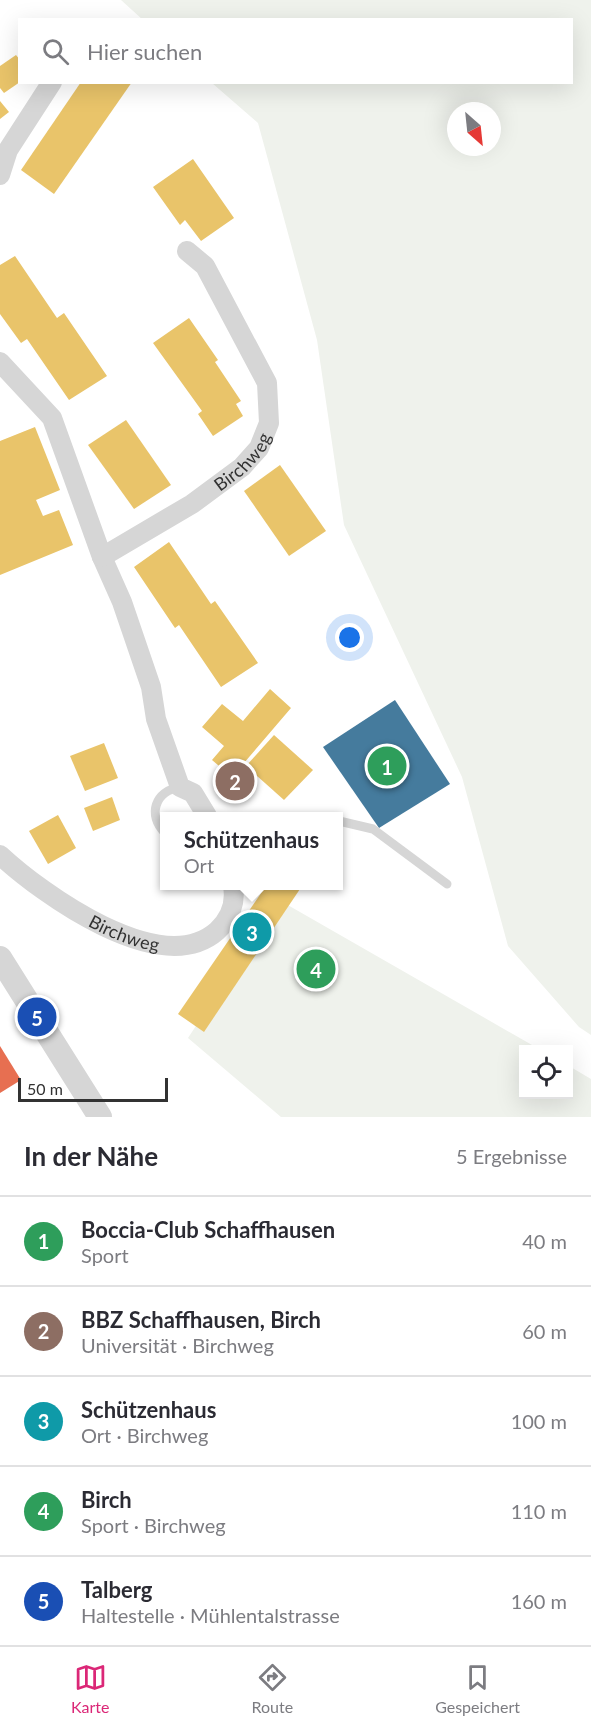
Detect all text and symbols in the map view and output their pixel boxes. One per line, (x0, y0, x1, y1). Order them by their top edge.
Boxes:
search box (18, 18, 573, 84)
icon: search (39, 35, 72, 68)
text: Hier suchen (87, 38, 202, 65)
north arrow (447, 102, 501, 156)
street label: Birchweg (209, 429, 275, 495)
your location (335, 623, 364, 652)
pin: 1 (368, 744, 406, 789)
pin: 2 (216, 758, 254, 804)
popup (160, 812, 343, 890)
text: Schützenhaus (184, 826, 319, 853)
text: Ort (184, 853, 214, 877)
street label: Birchweg (85, 910, 161, 955)
pin: 3 (232, 910, 272, 954)
pin: 4 (296, 946, 336, 992)
pin: 5 (18, 994, 57, 1040)
map controls (519, 1045, 573, 1099)
button: locate (519, 1045, 573, 1099)
scale bar (18, 1075, 168, 1102)
text: 50 m (27, 1079, 63, 1098)
text: In der Nähe (24, 1140, 158, 1172)
text: 5 Ergebnisse (456, 1144, 567, 1168)
text: Boccia-Club Schaffhausen (81, 1216, 335, 1243)
text: 1 (38, 1229, 49, 1253)
text: 40 m (522, 1229, 567, 1253)
text: Sport (81, 1243, 129, 1267)
text: BBZ Schaffhausen, Birch (81, 1306, 321, 1333)
text: 2 (38, 1319, 49, 1343)
text: 60 m (522, 1319, 567, 1343)
text: Universität · Birchweg (81, 1333, 274, 1357)
text: Schützenhaus (81, 1396, 216, 1423)
text: 3 (38, 1409, 49, 1433)
text: 100 m (511, 1409, 567, 1433)
text: Ort · Birchweg (81, 1423, 208, 1447)
text: Birch (81, 1486, 132, 1513)
text: 4 (38, 1499, 49, 1523)
text: 110 m (511, 1499, 567, 1523)
text: Sport · Birchweg (81, 1513, 226, 1537)
text: Talberg (81, 1576, 152, 1603)
text: 5 (38, 1589, 49, 1613)
text: 160 m (511, 1589, 567, 1613)
text: Haltestelle · Mühlentalstrasse (81, 1603, 340, 1627)
tab: Karte (71, 1661, 109, 1716)
tab: Route (252, 1661, 293, 1716)
tab: Gespeichert (435, 1661, 520, 1716)

